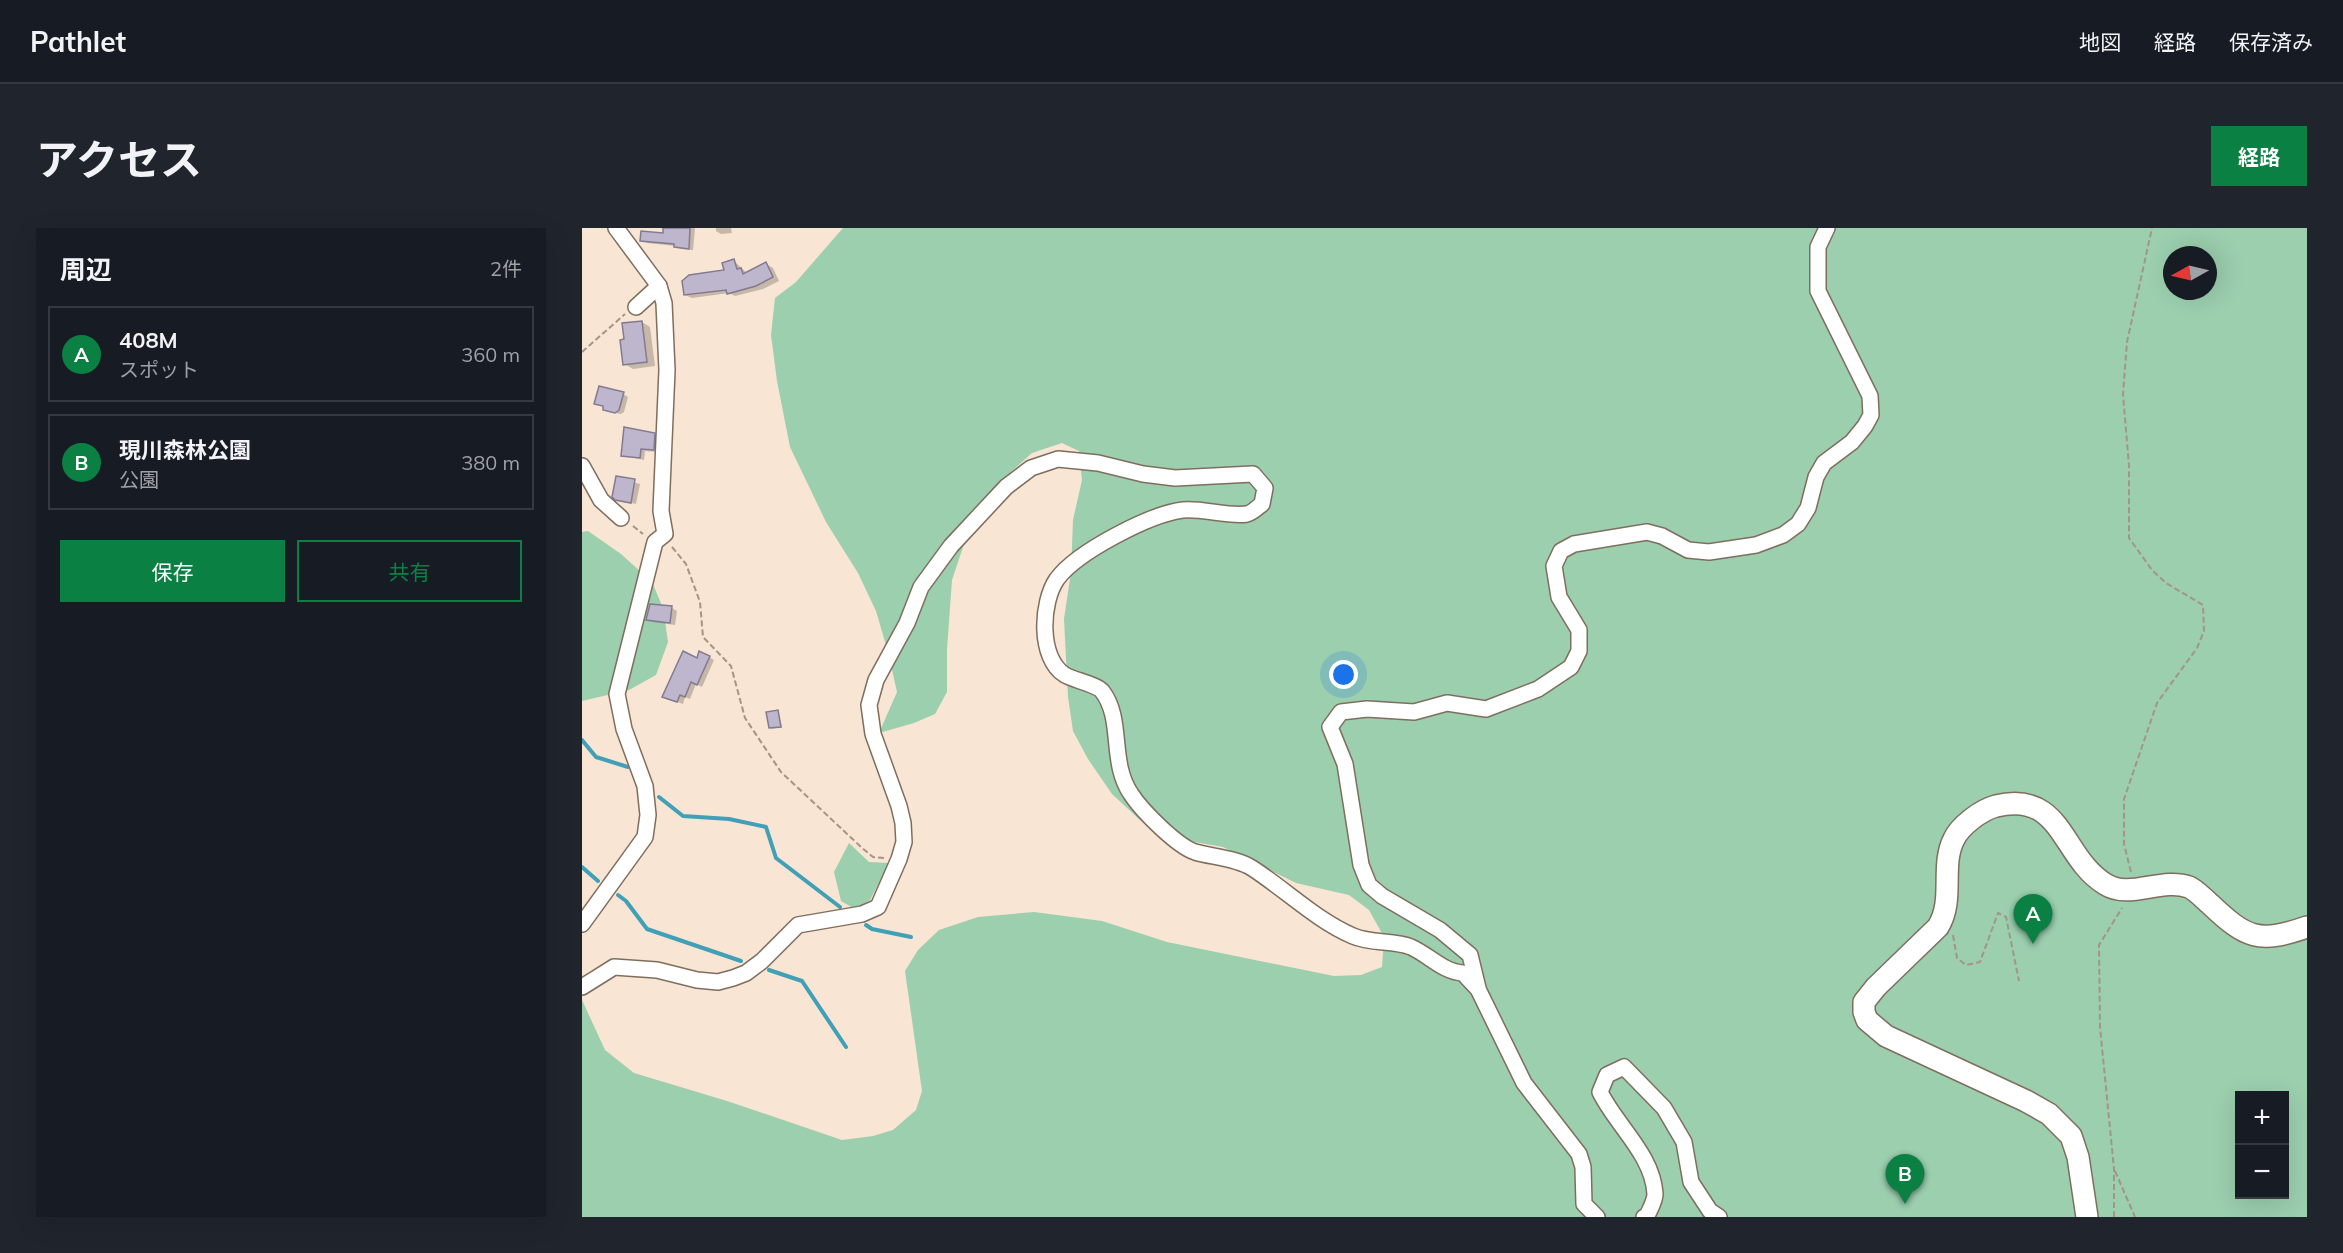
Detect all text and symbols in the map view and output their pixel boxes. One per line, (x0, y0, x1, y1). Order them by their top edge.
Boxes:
text: Pathlet (30, 24, 126, 59)
text: 地図 (2079, 29, 2121, 55)
text: 経路 (2154, 29, 2196, 55)
text: 保存済み (2229, 29, 2313, 55)
button: 経路 (2211, 126, 2307, 186)
text: アクセス (36, 133, 202, 186)
north arrow (2163, 246, 2217, 300)
text: 周辺 (60, 253, 112, 286)
text: 2件 (490, 256, 522, 281)
text: 408M (119, 326, 178, 354)
text: A (74, 342, 89, 367)
text: 360 m (461, 342, 520, 367)
text: スポット (119, 357, 199, 382)
text: 現川森林公園 (119, 436, 251, 464)
text: B (75, 450, 88, 475)
text: 380 m (461, 450, 520, 475)
text: 公園 (119, 467, 159, 492)
button: 保存 (60, 540, 285, 602)
button: 共有 (297, 540, 522, 602)
your location (1329, 660, 1358, 689)
pin: A (2014, 894, 2052, 944)
map controls (2235, 1091, 2289, 1199)
button: + (2235, 1091, 2289, 1145)
button: − (2235, 1145, 2289, 1199)
pin: B (1886, 1154, 1924, 1204)

